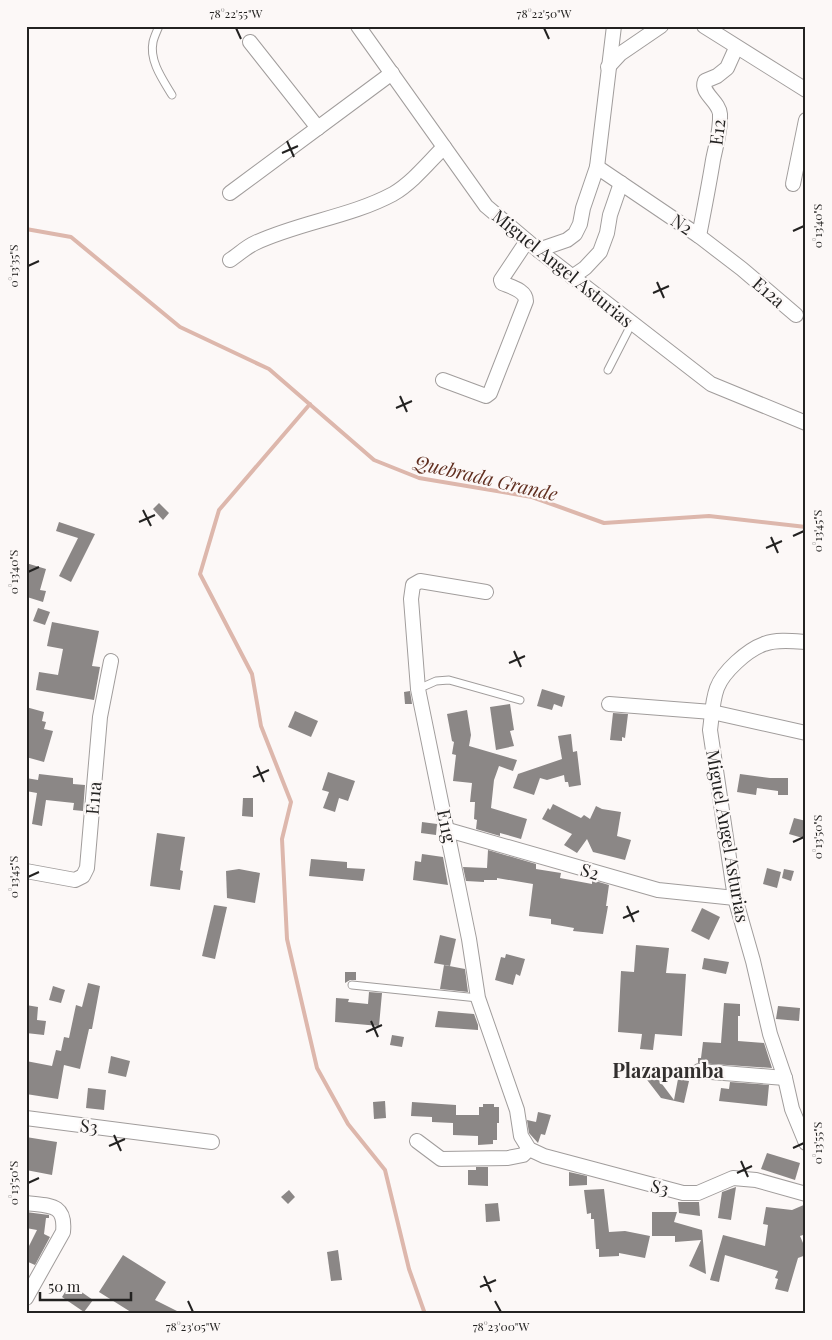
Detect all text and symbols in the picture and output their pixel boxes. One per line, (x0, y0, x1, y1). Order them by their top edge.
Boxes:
text: 78°22'55"W (210, 5, 263, 21)
text: 78°22'50"W (517, 5, 572, 21)
street label: E12 (703, 118, 731, 146)
street label: Miguel Angel Asturias (487, 204, 639, 332)
text: 0°13'40"S (809, 204, 825, 248)
street label: N2 (666, 208, 698, 240)
text: 0°13'35"S (5, 245, 21, 288)
street label: E12a (748, 271, 790, 313)
water label: Quebrada Grande (411, 448, 560, 506)
text: 0°13'45"S (809, 510, 825, 552)
text: 0°13'40"S (5, 550, 21, 594)
street label: Miguel Angel Asturias (701, 748, 755, 924)
street label: E11a (80, 780, 106, 816)
street label: E11g (432, 807, 462, 845)
text: 0°13'50"S (809, 815, 825, 859)
text: 0°13'45"S (5, 856, 21, 898)
street label: S2 (578, 857, 602, 885)
district label: Plazapamba (612, 1056, 724, 1083)
street label: S3 (79, 1113, 99, 1139)
text: 0°13'55"S (809, 1122, 825, 1164)
text: 0°13'50"S (5, 1161, 21, 1205)
street label: S3 (648, 1173, 672, 1201)
scale bar (40, 1270, 131, 1302)
text: 50 m (48, 1276, 81, 1296)
text: 78°23'05"W (166, 1318, 220, 1334)
text: 78°23'00"W (473, 1318, 529, 1334)

